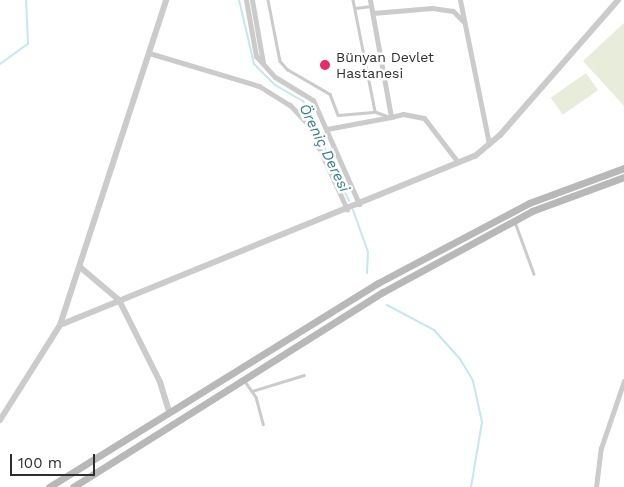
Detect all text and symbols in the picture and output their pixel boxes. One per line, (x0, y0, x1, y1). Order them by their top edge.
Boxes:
place label: Bünyan Devlet Hastanesi (336, 49, 434, 82)
marker: Bünyan Devlet Hastanesi (318, 58, 332, 72)
water label: Öreniç Deresi (295, 101, 353, 195)
scale bar (12, 444, 98, 476)
text: 100 m (18, 454, 62, 472)

